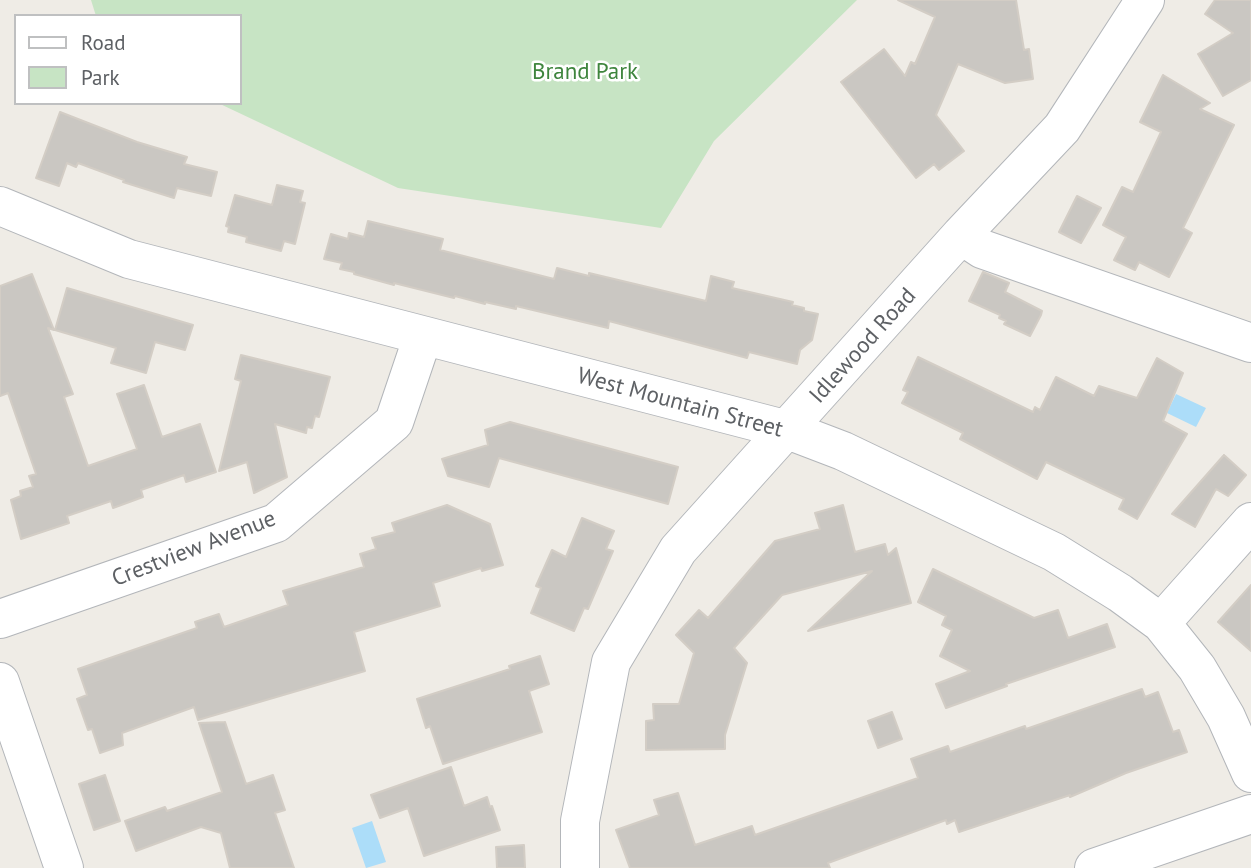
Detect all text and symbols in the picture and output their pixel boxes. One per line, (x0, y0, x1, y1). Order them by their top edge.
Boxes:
legend (14, 14, 242, 105)
text: Road (81, 29, 125, 56)
park label: Brand Park (532, 58, 638, 86)
text: Park (81, 64, 120, 91)
street label: Idlewood Road (804, 283, 922, 409)
street label: West Mountain Street (574, 362, 786, 444)
street label: Crestview Avenue (108, 505, 280, 593)

